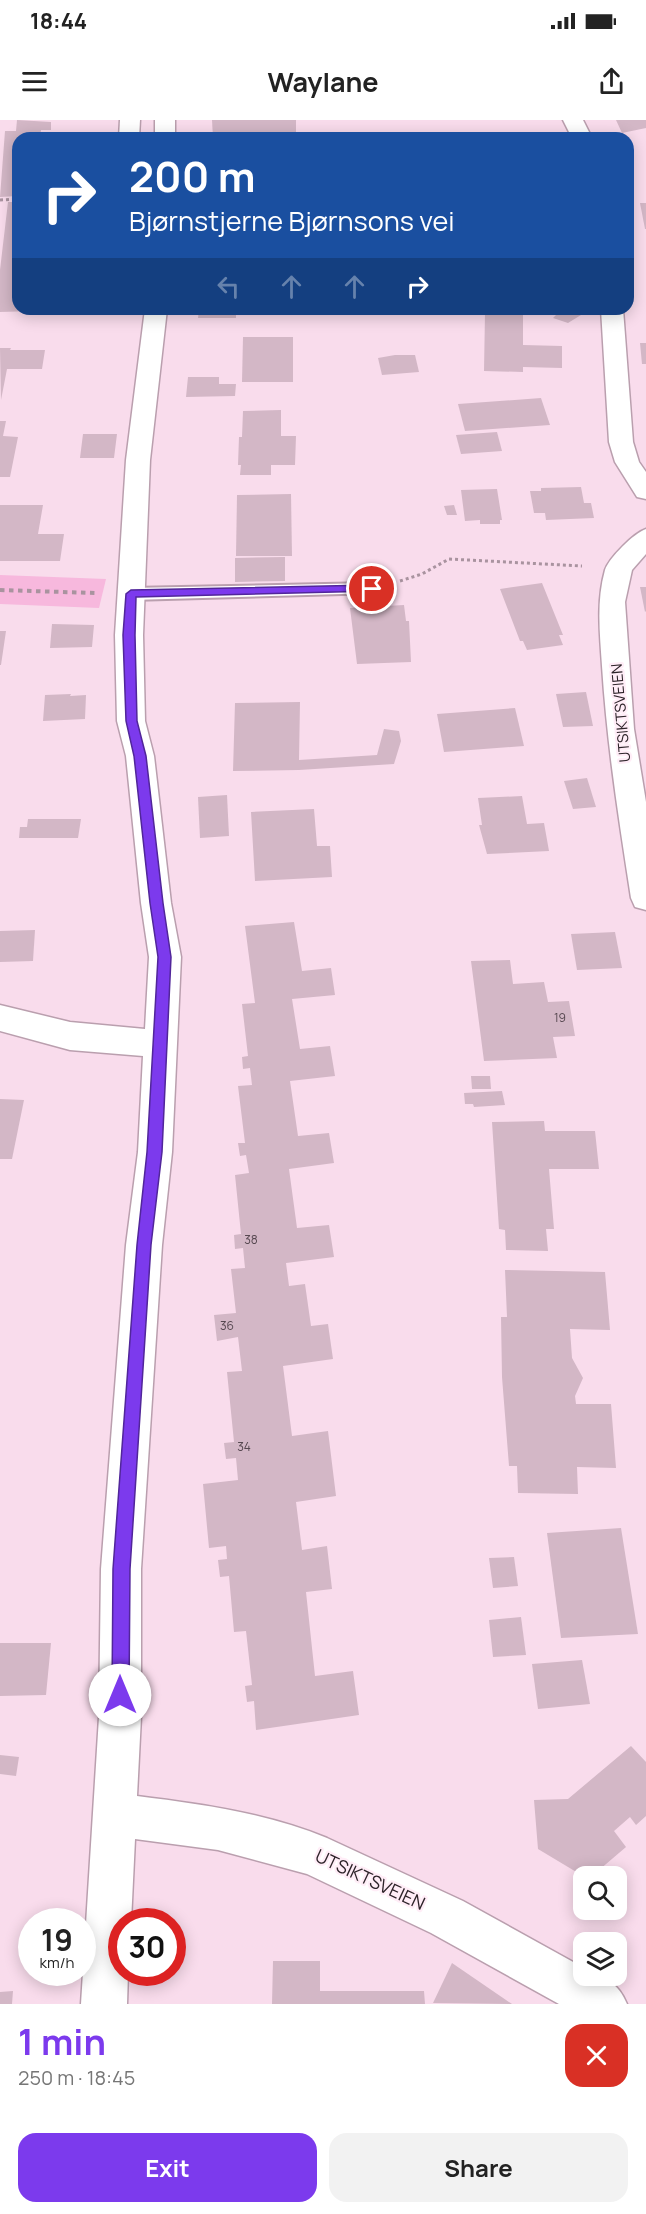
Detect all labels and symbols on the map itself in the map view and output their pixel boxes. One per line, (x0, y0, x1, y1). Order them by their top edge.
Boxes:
pin (346, 563, 397, 614)
street label: UTSIKTSVEIEN (606, 663, 635, 763)
house number: 19 (554, 1009, 566, 1026)
house number: 38 (244, 1231, 258, 1248)
house number: 36 (220, 1317, 234, 1334)
house number: 34 (237, 1438, 251, 1455)
position arrow (88, 1663, 152, 1727)
street label: UTSIKTSVEIEN (312, 1843, 429, 1915)
speed limit sign: 30 (108, 1908, 186, 1986)

